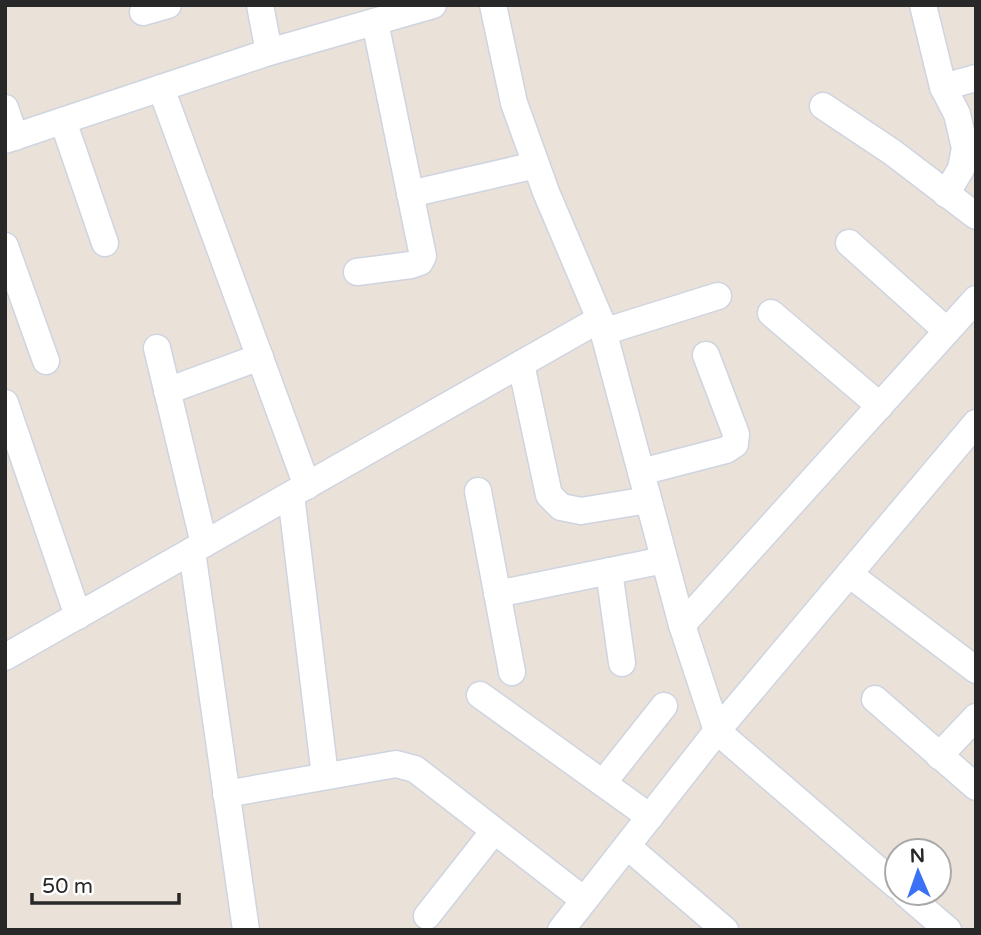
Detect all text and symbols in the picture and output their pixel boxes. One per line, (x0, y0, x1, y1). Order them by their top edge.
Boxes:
north arrow (883, 837, 953, 907)
text: N (909, 845, 925, 867)
scale bar (32, 862, 178, 906)
text: 50 m (42, 874, 93, 899)

